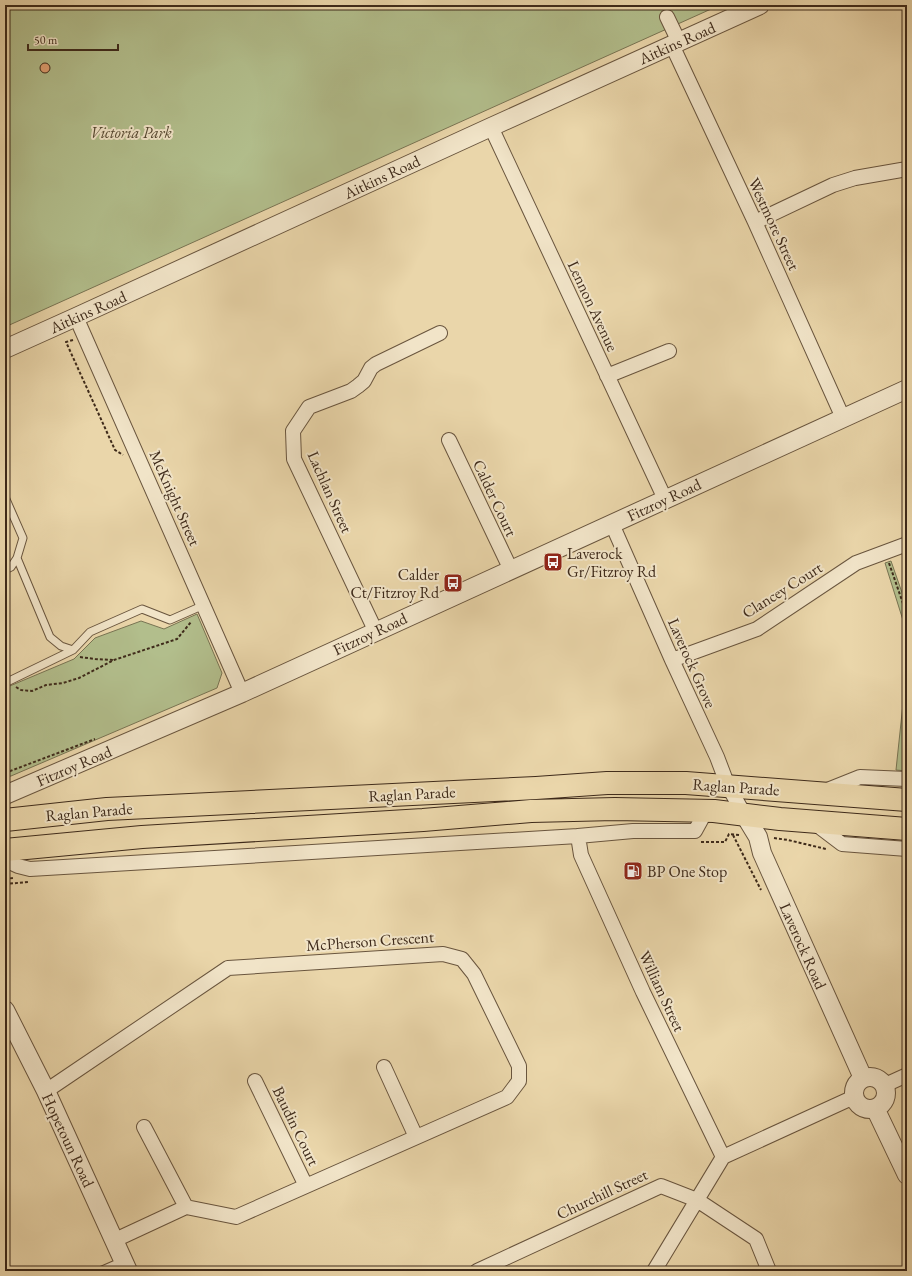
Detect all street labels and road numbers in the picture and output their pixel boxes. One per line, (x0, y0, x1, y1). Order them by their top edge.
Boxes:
street label: Aitkins Road (634, 16, 719, 70)
street label: Aitkins Road (340, 150, 424, 204)
street label: Westmore Street (743, 174, 805, 274)
street label: Lennon Avenue (563, 257, 623, 355)
street label: Aitkins Road (45, 285, 130, 339)
street label: McKnight Street (145, 447, 205, 549)
street label: Lachlan Street (303, 448, 357, 536)
street label: Calder Court (468, 456, 522, 540)
street label: Fitzroy Road (623, 473, 705, 526)
street label: Clancey Court (738, 557, 826, 623)
street label: Fitzroy Road (329, 607, 411, 660)
street label: Laverock Grove (663, 615, 721, 711)
street label: Fitzroy Road (33, 740, 116, 791)
street label: Raglan Parade (692, 773, 780, 801)
street label: Raglan Parade (368, 781, 456, 807)
street label: Raglan Parade (45, 798, 133, 826)
street label: Laverock Road (775, 900, 832, 993)
street label: McPherson Crescent (305, 926, 435, 956)
street label: William Street (634, 947, 690, 1035)
street label: Baudin Court (268, 1083, 324, 1169)
street label: Hopetoun Road (37, 1089, 99, 1191)
street label: Churchill Street (553, 1164, 651, 1224)

